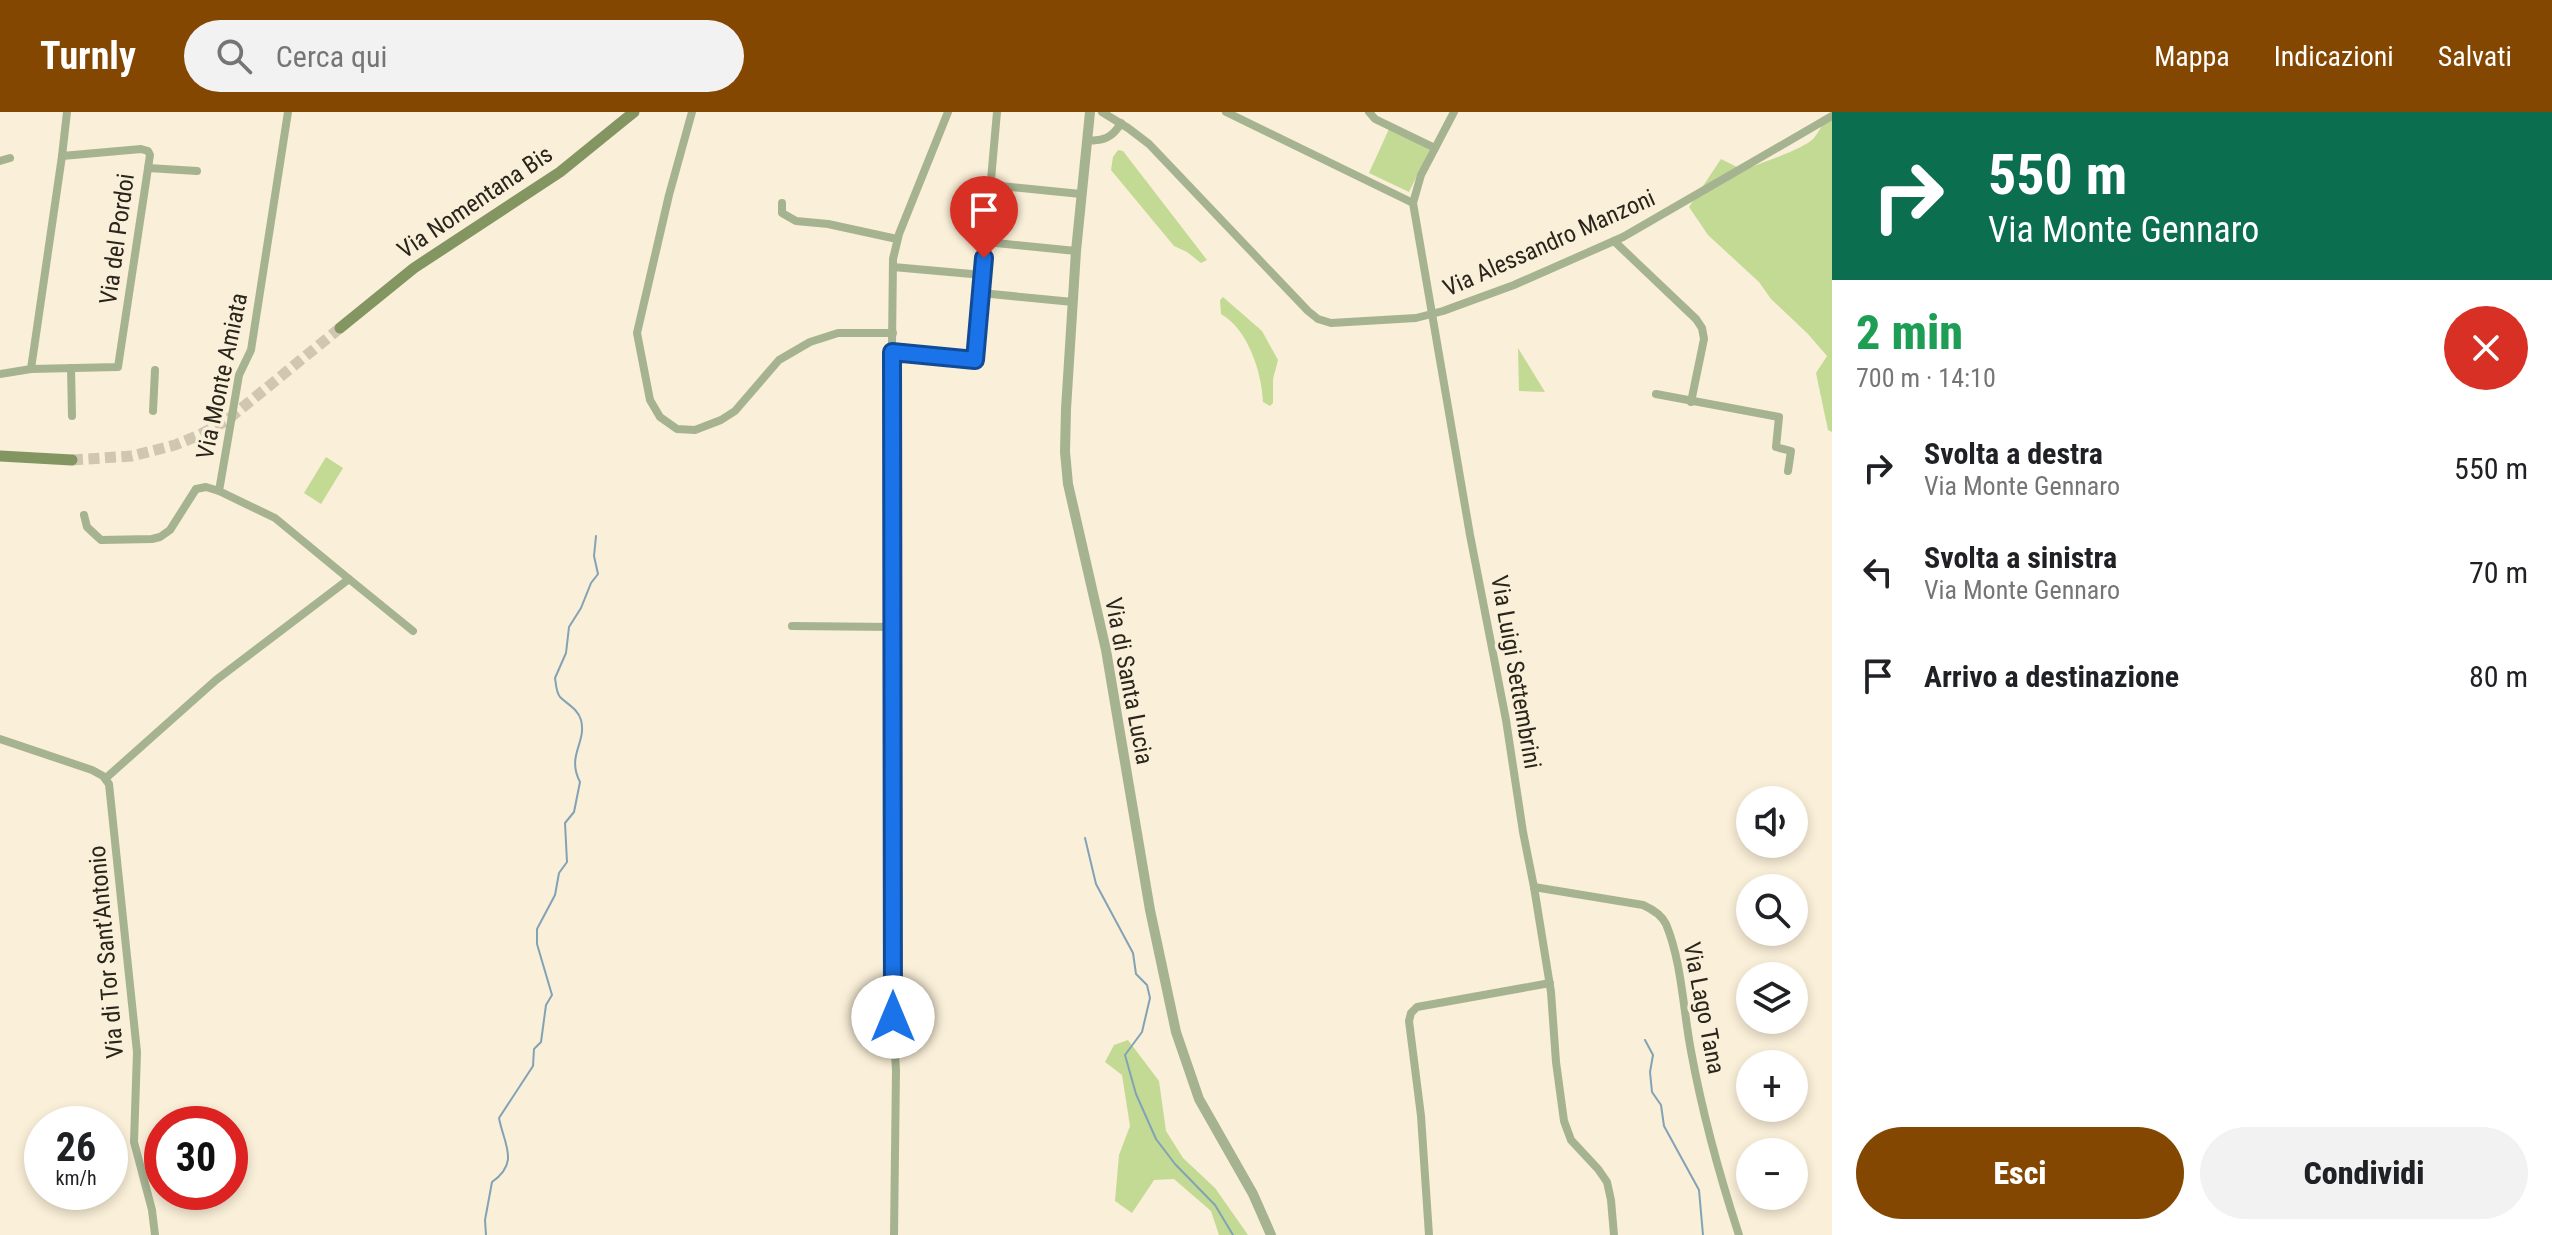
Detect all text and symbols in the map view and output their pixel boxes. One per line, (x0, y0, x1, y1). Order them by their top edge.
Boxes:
search box (184, 20, 744, 92)
text: Turnly (40, 34, 136, 78)
icon: search (212, 34, 256, 78)
text: Cerca qui (276, 39, 387, 74)
text: Mappa (2154, 40, 2230, 73)
text: Indicazioni (2274, 40, 2394, 73)
text: Salvati (2438, 40, 2512, 73)
street label: Via Nomentana Bis (392, 140, 558, 264)
text: 550 m (1988, 142, 2127, 208)
icon: right (1856, 144, 1960, 248)
street label: Via del Pordoi (94, 172, 140, 306)
pin (950, 176, 1018, 258)
street label: Via Alessandro Manzoni (1439, 184, 1659, 302)
icon: arrive (962, 188, 1006, 232)
text: Via Monte Gennaro (1988, 209, 2259, 251)
street label: Via Monte Amiata (191, 290, 253, 462)
text: 2 min (1856, 304, 1963, 361)
button: close (2444, 306, 2528, 390)
text: 700 m · 14:10 (1856, 363, 1996, 393)
text: Svolta a destra (1924, 436, 2103, 471)
icon: right (1856, 446, 1900, 490)
text: 550 m (2454, 451, 2528, 486)
text: Via Monte Gennaro (1924, 471, 2120, 501)
text: Svolta a sinistra (1924, 540, 2117, 575)
icon: left (1856, 550, 1900, 594)
text: 70 m (2469, 555, 2528, 590)
street label: Via Luigi Settembrini (1485, 573, 1547, 771)
text: Via Monte Gennaro (1924, 575, 2120, 605)
street label: Via di Santa Lucia (1099, 595, 1159, 767)
icon: arrive (1856, 654, 1900, 698)
text: Arrivo a destinazione (1924, 659, 2179, 694)
text: 80 m (2469, 659, 2528, 694)
map controls (1736, 786, 1808, 1210)
button: sound (1736, 786, 1808, 858)
street label: Via di Tor Sant'Antonio (83, 844, 129, 1060)
button: search (1736, 874, 1808, 946)
street label: Via Lago Tana (1678, 940, 1730, 1076)
button: layers (1736, 962, 1808, 1034)
position arrow (851, 975, 935, 1059)
button: + (1736, 1050, 1808, 1122)
speed limit sign: 30 (144, 1106, 248, 1210)
text: 26 (56, 1124, 96, 1171)
button: Esci (1856, 1127, 2184, 1219)
button: Condividi (2200, 1127, 2528, 1219)
button: − (1736, 1138, 1808, 1210)
text: km/h (55, 1166, 97, 1190)

